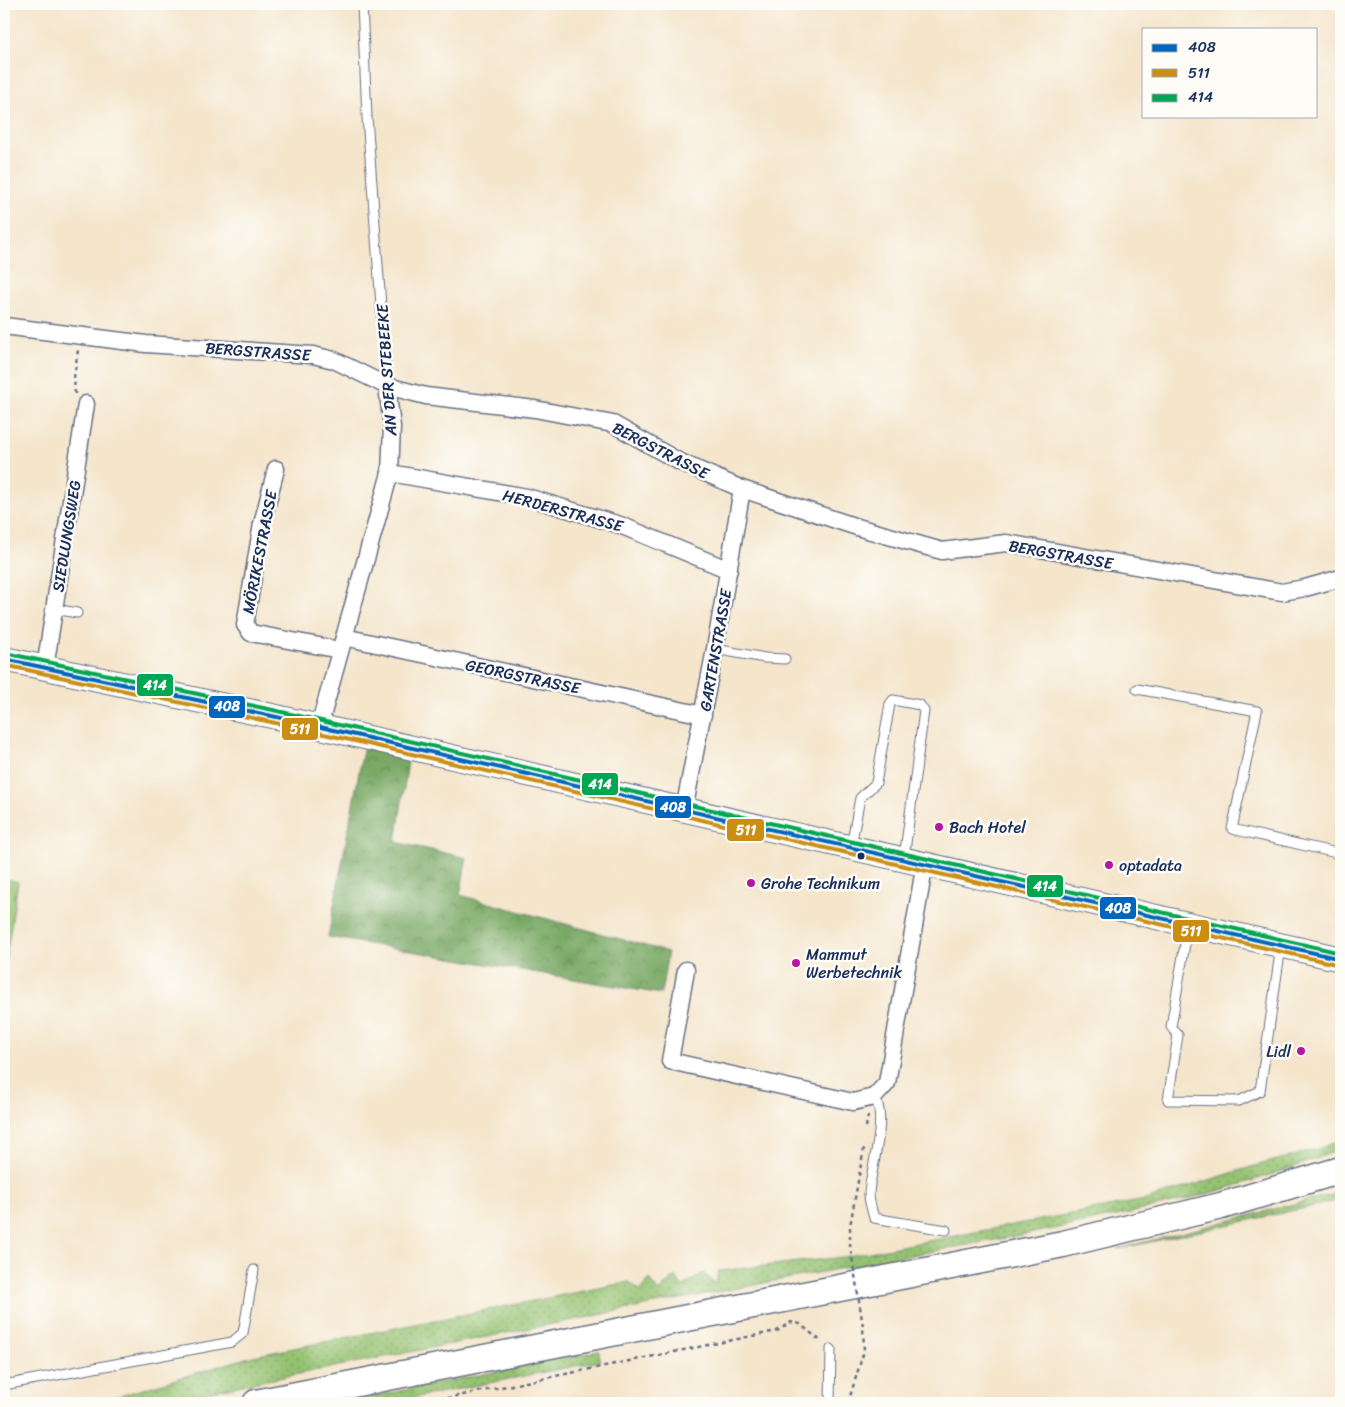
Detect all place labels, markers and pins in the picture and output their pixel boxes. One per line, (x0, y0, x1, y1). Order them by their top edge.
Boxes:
place label: Bach Hotel (949, 813, 1026, 842)
marker: Bach Hotel (933, 821, 945, 833)
unlabelled marker (856, 851, 866, 861)
place label: optadata (1119, 851, 1182, 880)
marker: optadata (1103, 859, 1115, 871)
place label: Grohe Technikum (761, 869, 880, 898)
marker: Grohe Technikum (745, 877, 757, 889)
place label: Mammut Werbetechnik (806, 940, 903, 987)
marker: Mammut Werbetechnik (790, 957, 802, 969)
place label: Lidl (1266, 1037, 1291, 1066)
marker: Lidl (1295, 1045, 1307, 1057)

